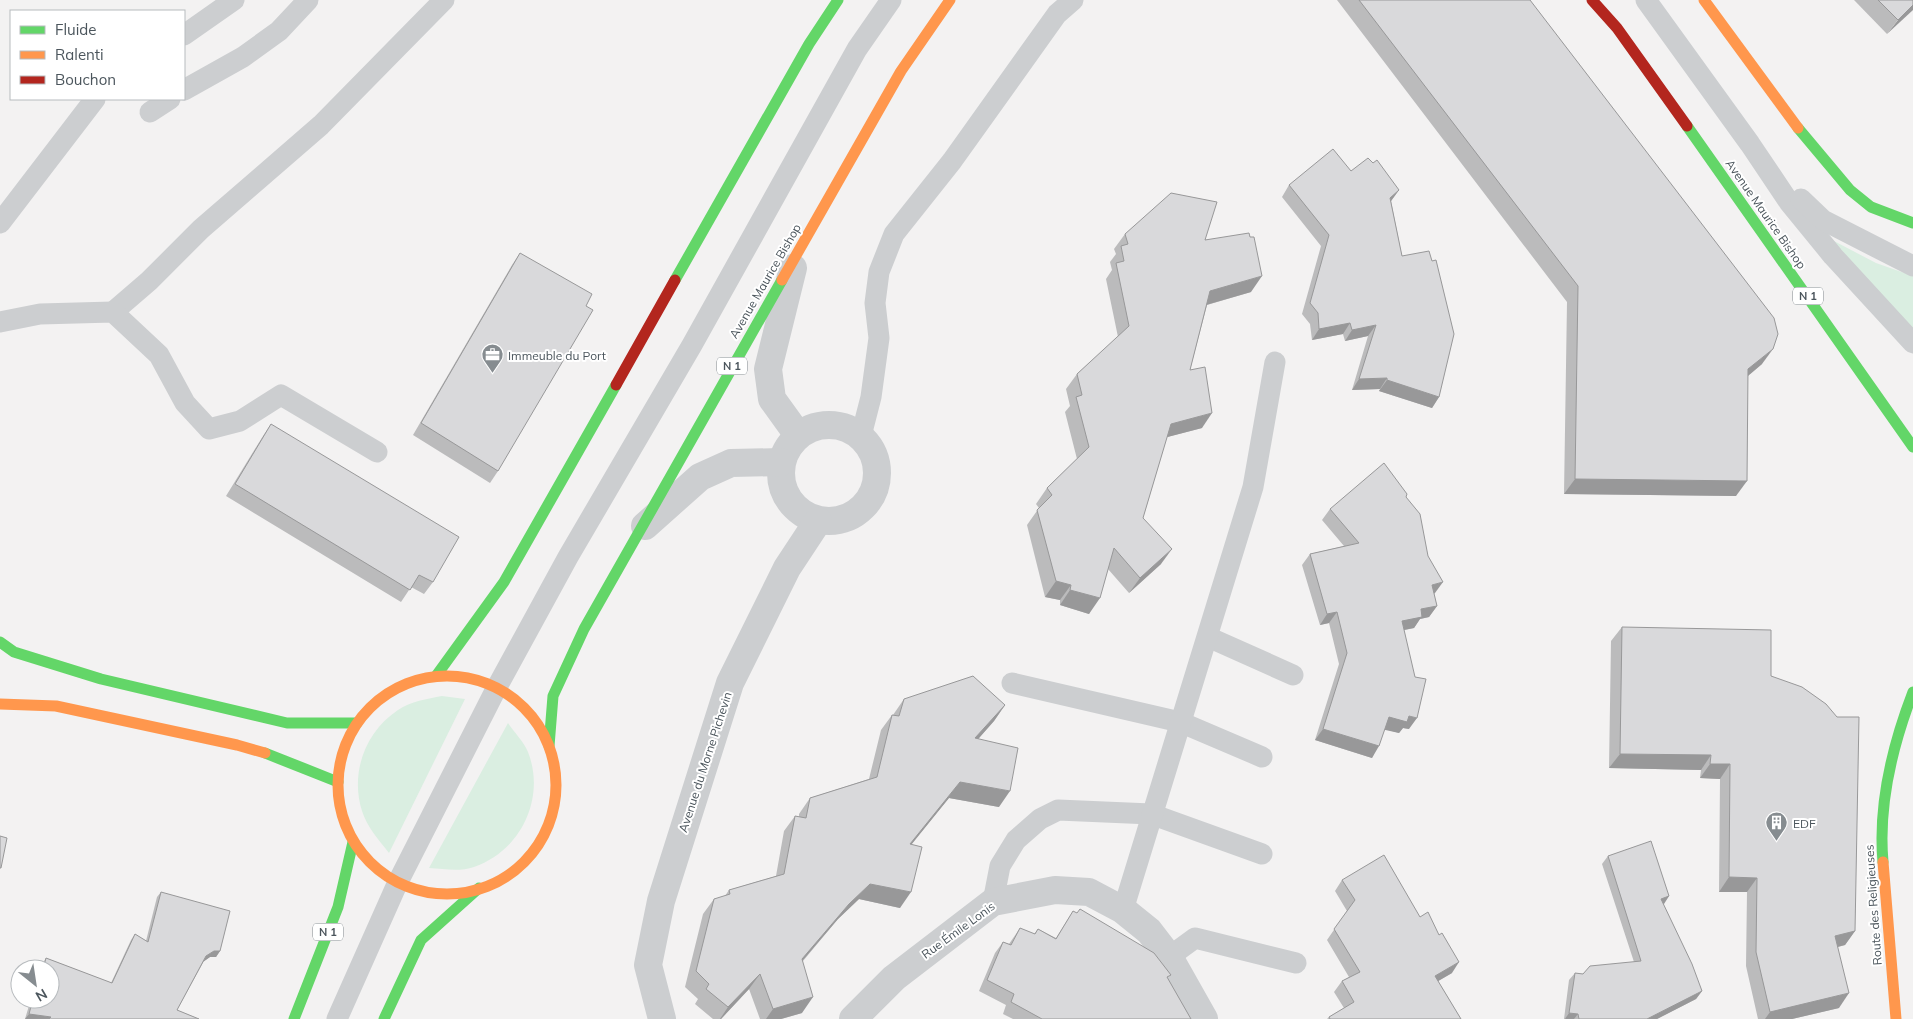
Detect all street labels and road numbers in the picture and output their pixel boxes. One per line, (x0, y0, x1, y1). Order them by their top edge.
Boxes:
street label: Avenue Maurice Bishop (1723, 156, 1809, 272)
street label: Avenue Maurice Bishop (726, 221, 804, 341)
road number: N 1 (1793, 288, 1823, 304)
road number: N 1 (717, 358, 747, 374)
street label: Avenue du Morne Pichevin (675, 690, 735, 834)
street label: Route des Religieuses (1861, 844, 1885, 966)
street label: Rue Émile Lonis (918, 898, 998, 962)
road number: N 1 (313, 924, 343, 940)

